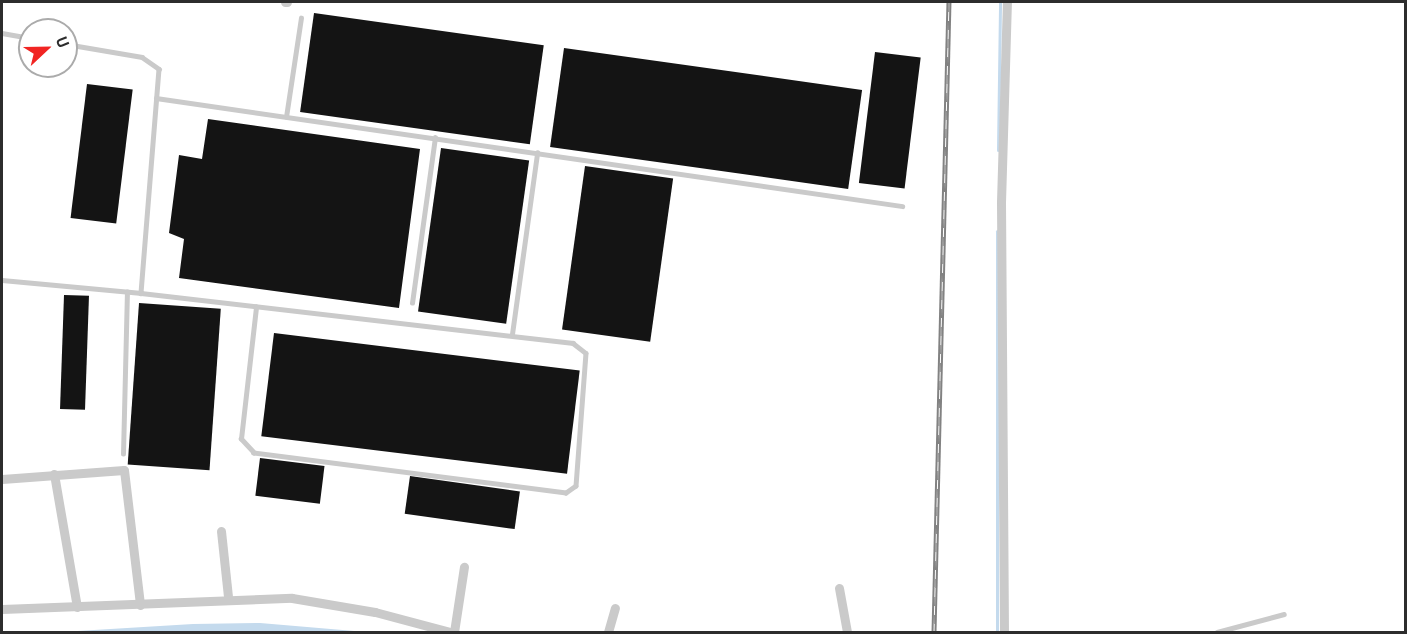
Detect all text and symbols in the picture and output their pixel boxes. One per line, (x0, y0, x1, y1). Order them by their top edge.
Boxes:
north arrow (18, 18, 78, 78)
text: U (52, 34, 74, 50)

